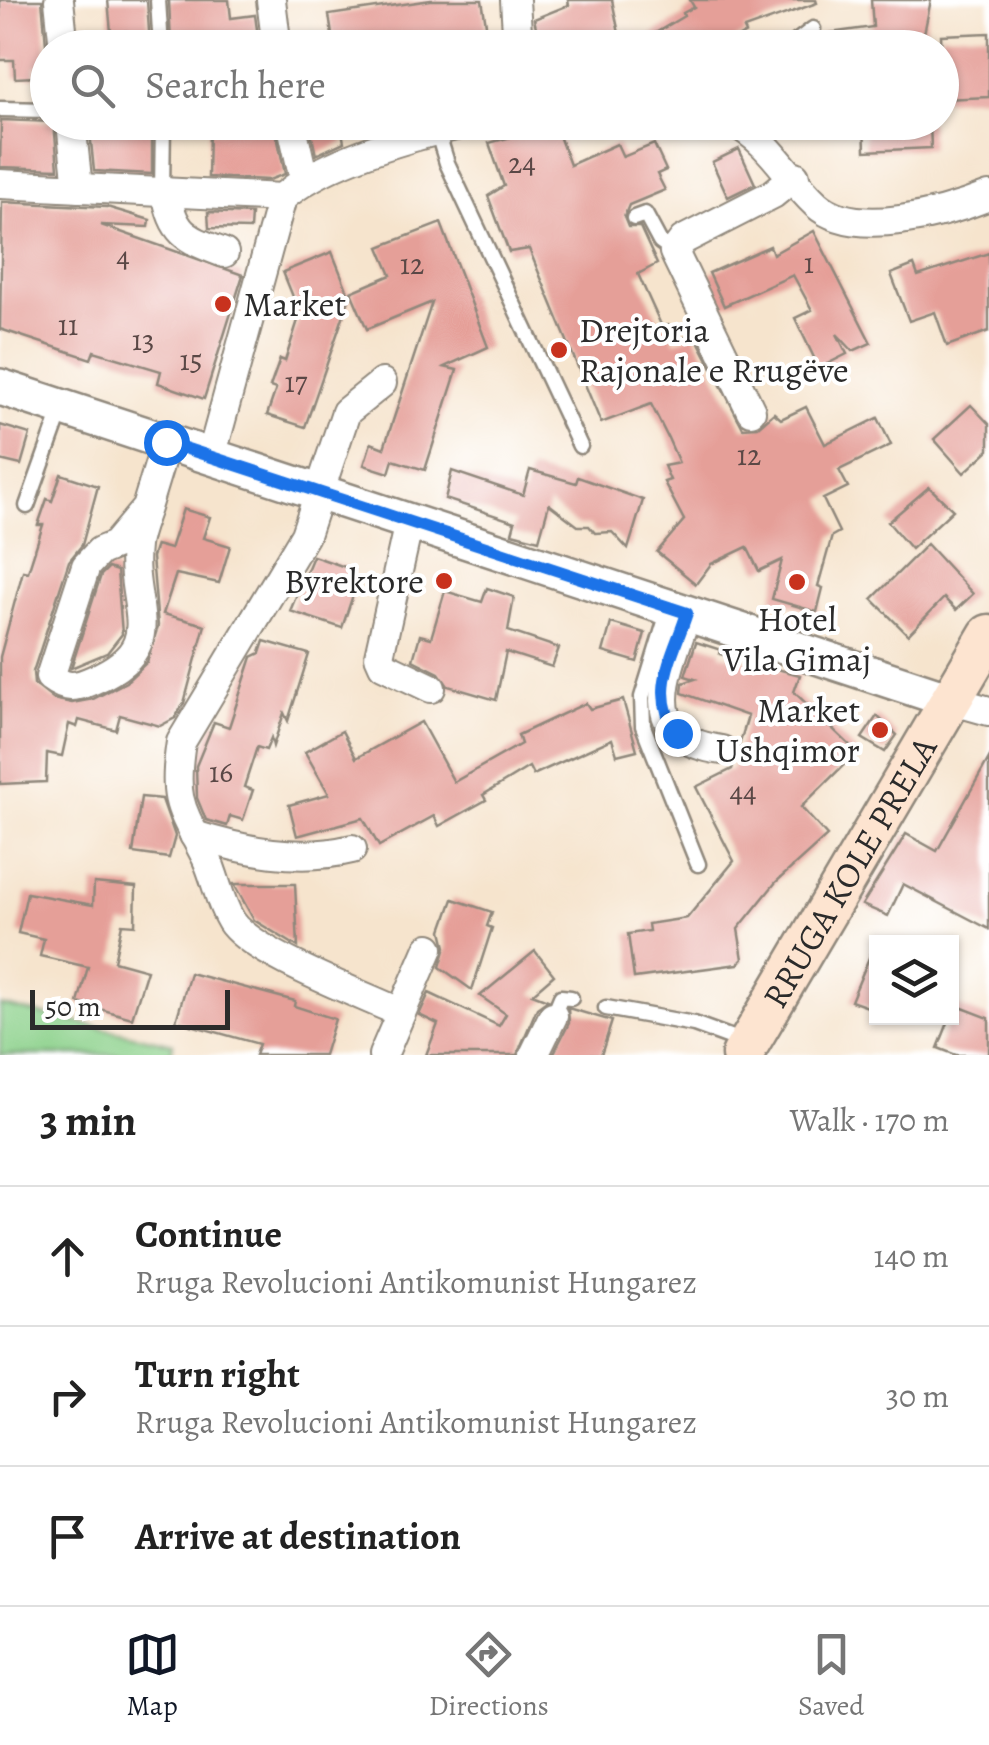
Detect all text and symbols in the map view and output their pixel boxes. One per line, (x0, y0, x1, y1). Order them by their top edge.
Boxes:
search box (30, 30, 959, 140)
icon: search (65, 58, 120, 113)
text: Search here (145, 59, 326, 111)
house number: 24 (508, 143, 536, 183)
house number: 4 (116, 237, 130, 277)
house number: 1 (804, 243, 814, 283)
house number: 12 (400, 244, 424, 284)
place label: Market (243, 280, 346, 328)
marker: Market (212, 293, 234, 315)
house number: 11 (58, 305, 78, 345)
place label: Drejtoria Rajonale e Rrugëve (579, 306, 849, 394)
house number: 13 (132, 320, 154, 360)
marker: Drejtoria Rajonale e Rrugëve (548, 339, 570, 361)
house number: 15 (179, 340, 203, 380)
house number: 17 (285, 362, 308, 402)
route start (144, 420, 190, 466)
house number: 12 (737, 435, 761, 475)
place label: Byrektore (284, 557, 424, 605)
marker: Byrektore (433, 570, 455, 592)
marker: Hotel Vila Gimaj (786, 571, 808, 593)
place label: Hotel Vila Gimaj (722, 595, 871, 683)
place label: Market Ushqimor (716, 686, 860, 774)
route end (655, 711, 701, 757)
marker: Market Ushqimor (869, 719, 891, 741)
street label: RRUGA KOLE PRELA (751, 727, 948, 1017)
house number: 16 (209, 752, 233, 792)
house number: 44 (729, 772, 757, 812)
map controls (869, 935, 959, 1025)
button: layers (869, 935, 959, 1025)
scale bar (30, 985, 230, 1030)
text: 50 m (45, 988, 101, 1026)
text: 3 min (40, 1092, 136, 1149)
text: Walk · 170 m (790, 1098, 949, 1142)
text: Continue (135, 1208, 282, 1260)
icon: ahead (40, 1229, 95, 1284)
text: 140 m (874, 1234, 949, 1278)
text: Rruga Revolucioni Antikomunist Hungarez (135, 1260, 697, 1304)
text: Turn right (135, 1348, 300, 1400)
icon: right (40, 1369, 95, 1424)
text: 30 m (886, 1374, 949, 1418)
text: Rruga Revolucioni Antikomunist Hungarez (135, 1400, 697, 1444)
icon: arrive (40, 1509, 95, 1564)
text: Arrive at destination (135, 1510, 461, 1562)
tab: Map (125, 1627, 180, 1725)
tab: Directions (429, 1627, 549, 1725)
tab: Saved (798, 1627, 864, 1725)

